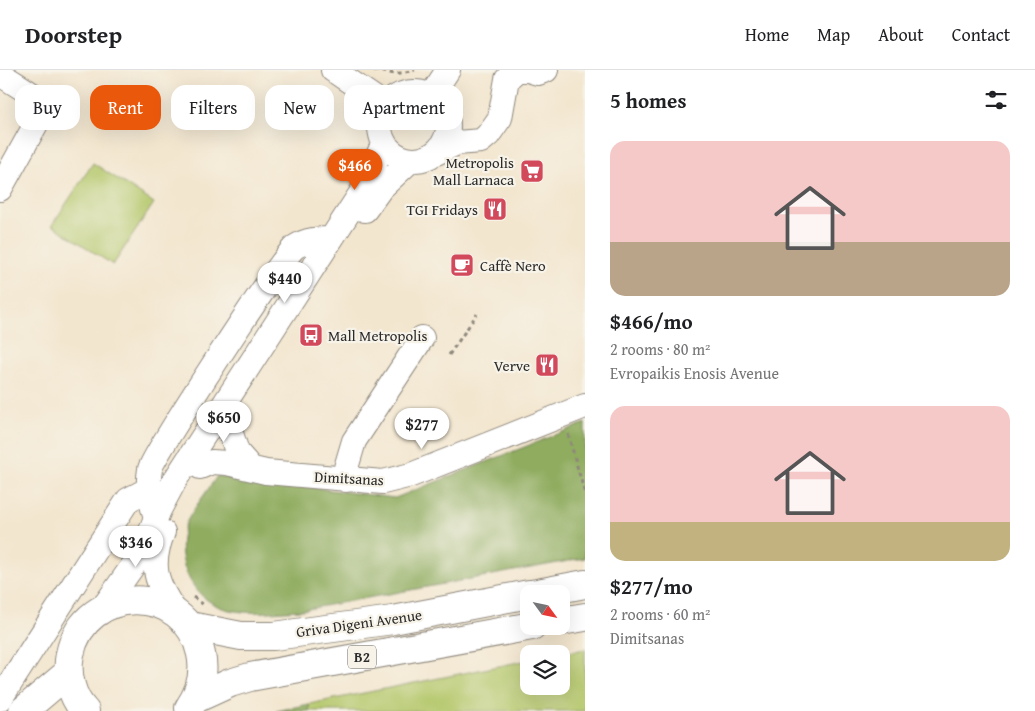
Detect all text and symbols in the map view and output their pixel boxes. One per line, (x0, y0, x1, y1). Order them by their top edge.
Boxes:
text: Doorstep (25, 17, 122, 52)
text: Home (745, 21, 789, 48)
text: Map (817, 21, 850, 48)
text: About (878, 21, 924, 48)
text: Contact (952, 21, 1010, 48)
chip: Buy (15, 85, 80, 130)
chip: Rent (90, 85, 161, 130)
chip: Filters (171, 85, 255, 130)
chip: New (265, 85, 334, 130)
chip: Apartment (344, 85, 463, 130)
text: 5 homes (610, 85, 686, 116)
icon: filters (982, 86, 1010, 114)
pin: $466 (325, 148, 385, 191)
place label: Metropolis Mall Larnaca (433, 152, 514, 190)
text: $466 (338, 153, 372, 177)
supermarket icon: Metropolis Mall Larnaca (519, 158, 545, 184)
icon: home (765, 173, 855, 263)
restaurant icon: TGI Fridays (482, 196, 508, 222)
place label: TGI Fridays (407, 199, 478, 220)
cafe icon: Caffè Nero (449, 252, 475, 278)
place label: Caffè Nero (480, 255, 546, 276)
pin: $440 (255, 262, 315, 304)
text: $440 (268, 266, 302, 290)
text: $466/mo (610, 306, 693, 337)
bus stop icon: Mall Metropolis (298, 322, 324, 348)
place label: Mall Metropolis (328, 325, 428, 346)
text: 2 rooms · 80 m² (610, 337, 710, 361)
restaurant icon: Verve (534, 352, 560, 378)
place label: Verve (494, 355, 530, 376)
text: Evropaikis Enosis Avenue (610, 361, 779, 385)
pin: $650 (194, 400, 254, 443)
text: $650 (207, 405, 241, 429)
pin: $277 (392, 408, 452, 450)
text: $277 (405, 412, 439, 436)
icon: home (765, 438, 855, 528)
street label: Dimitsanas (314, 466, 384, 490)
pin: $346 (106, 526, 166, 568)
text: $346 (119, 530, 153, 554)
text: $277/mo (610, 571, 693, 602)
north arrow (520, 585, 570, 635)
map controls (520, 585, 570, 695)
text: 2 rooms · 60 m² (610, 602, 710, 626)
street label: Griva Digeni Avenue (295, 604, 423, 642)
text: Dimitsanas (610, 626, 684, 650)
button: layers (520, 645, 570, 695)
road number: B2 (348, 646, 376, 668)

